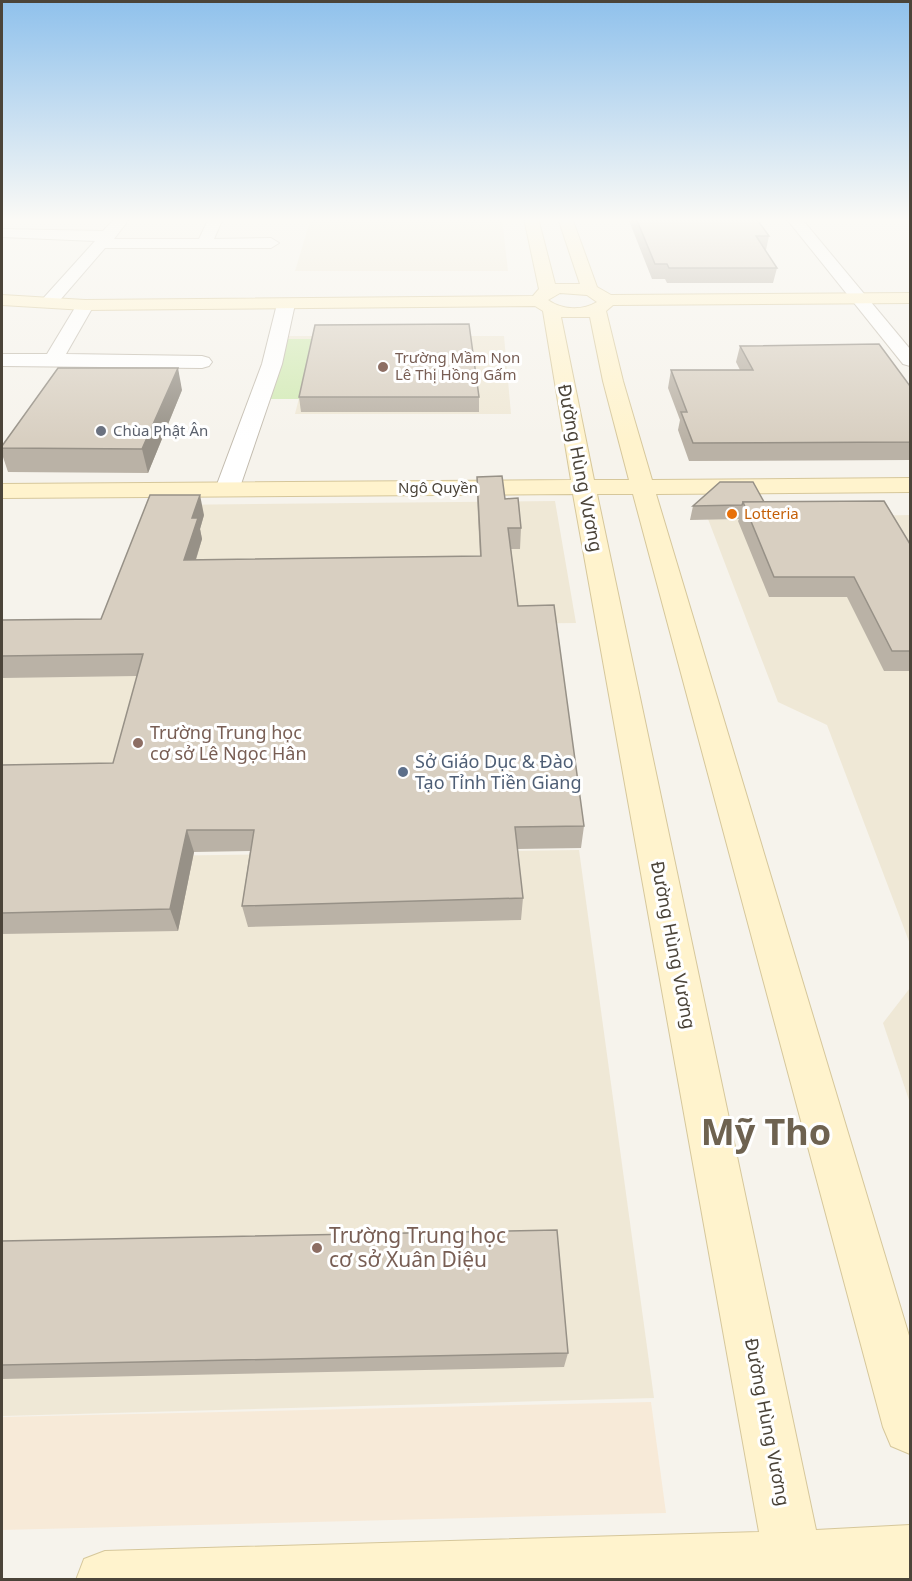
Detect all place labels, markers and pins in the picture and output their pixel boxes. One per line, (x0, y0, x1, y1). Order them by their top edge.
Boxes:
place label: Trường Mầm Non Lê Thị Hồng Gấm (395, 347, 520, 384)
marker: Trường Mầm Non Lê Thị Hồng Gấm (376, 360, 390, 374)
place label: Chùa Phật Ân (113, 420, 208, 440)
marker: Chùa Phật Ân (94, 424, 108, 438)
place label: Lotteria (744, 503, 799, 523)
marker: Lotteria (725, 507, 739, 521)
place label: Trường Trung học cơ sở Lê Ngọc Hân (150, 720, 307, 765)
marker: Trường Trung học cơ sở Lê Ngọc Hân (131, 736, 145, 750)
place label: Sở Giáo Dục & Đào Tạo Tỉnh Tiền Giang (415, 749, 581, 794)
marker: Sở Giáo Dục & Đào Tạo Tỉnh Tiền Giang (396, 765, 410, 779)
place label: Trường Trung học cơ sở Xuân Diệu (329, 1221, 506, 1273)
marker: Trường Trung học cơ sở Xuân Diệu (310, 1241, 324, 1255)

